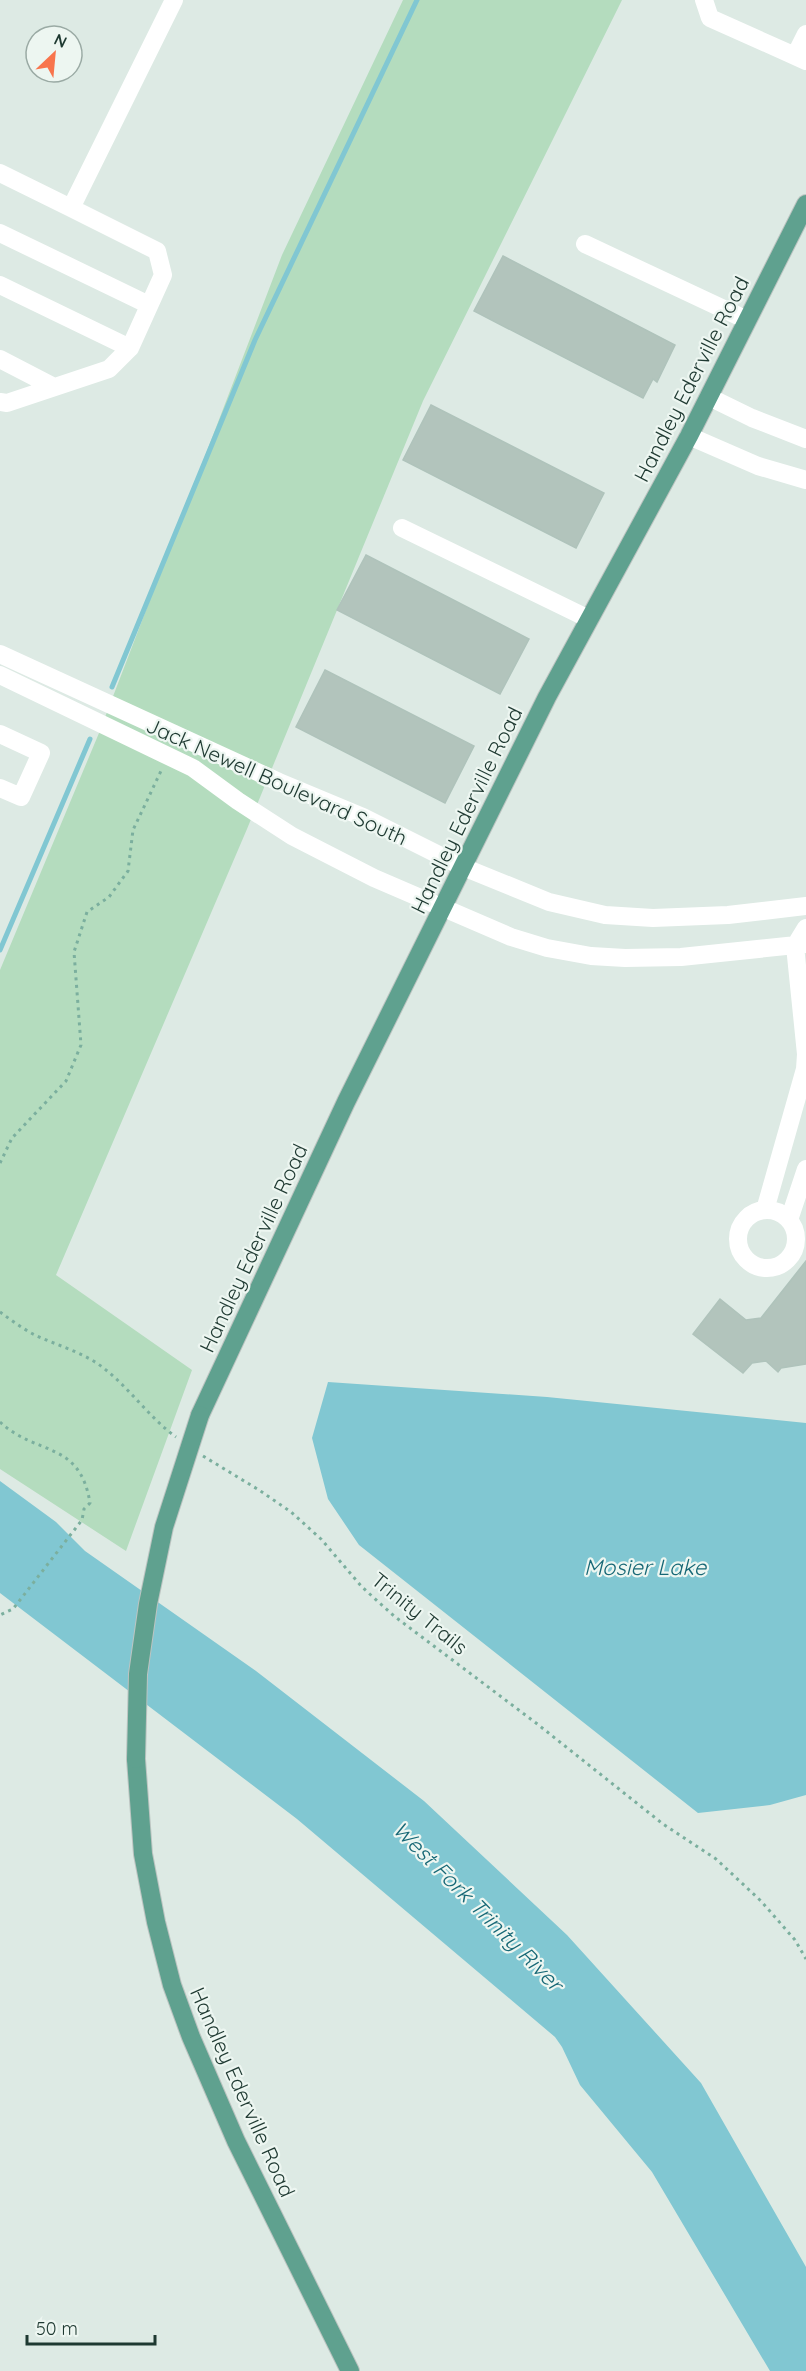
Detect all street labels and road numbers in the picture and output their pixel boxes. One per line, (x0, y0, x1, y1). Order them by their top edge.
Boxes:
street label: Handley Ederville Road (628, 272, 754, 486)
street label: Handley Ederville Road (405, 702, 527, 918)
street label: Jack Newell Boulevard South (143, 712, 411, 850)
street label: Handley Ederville Road (193, 1140, 313, 1356)
street label: Trinity Trails (367, 1566, 473, 1660)
street label: Handley Ederville Road (185, 1983, 301, 2201)

